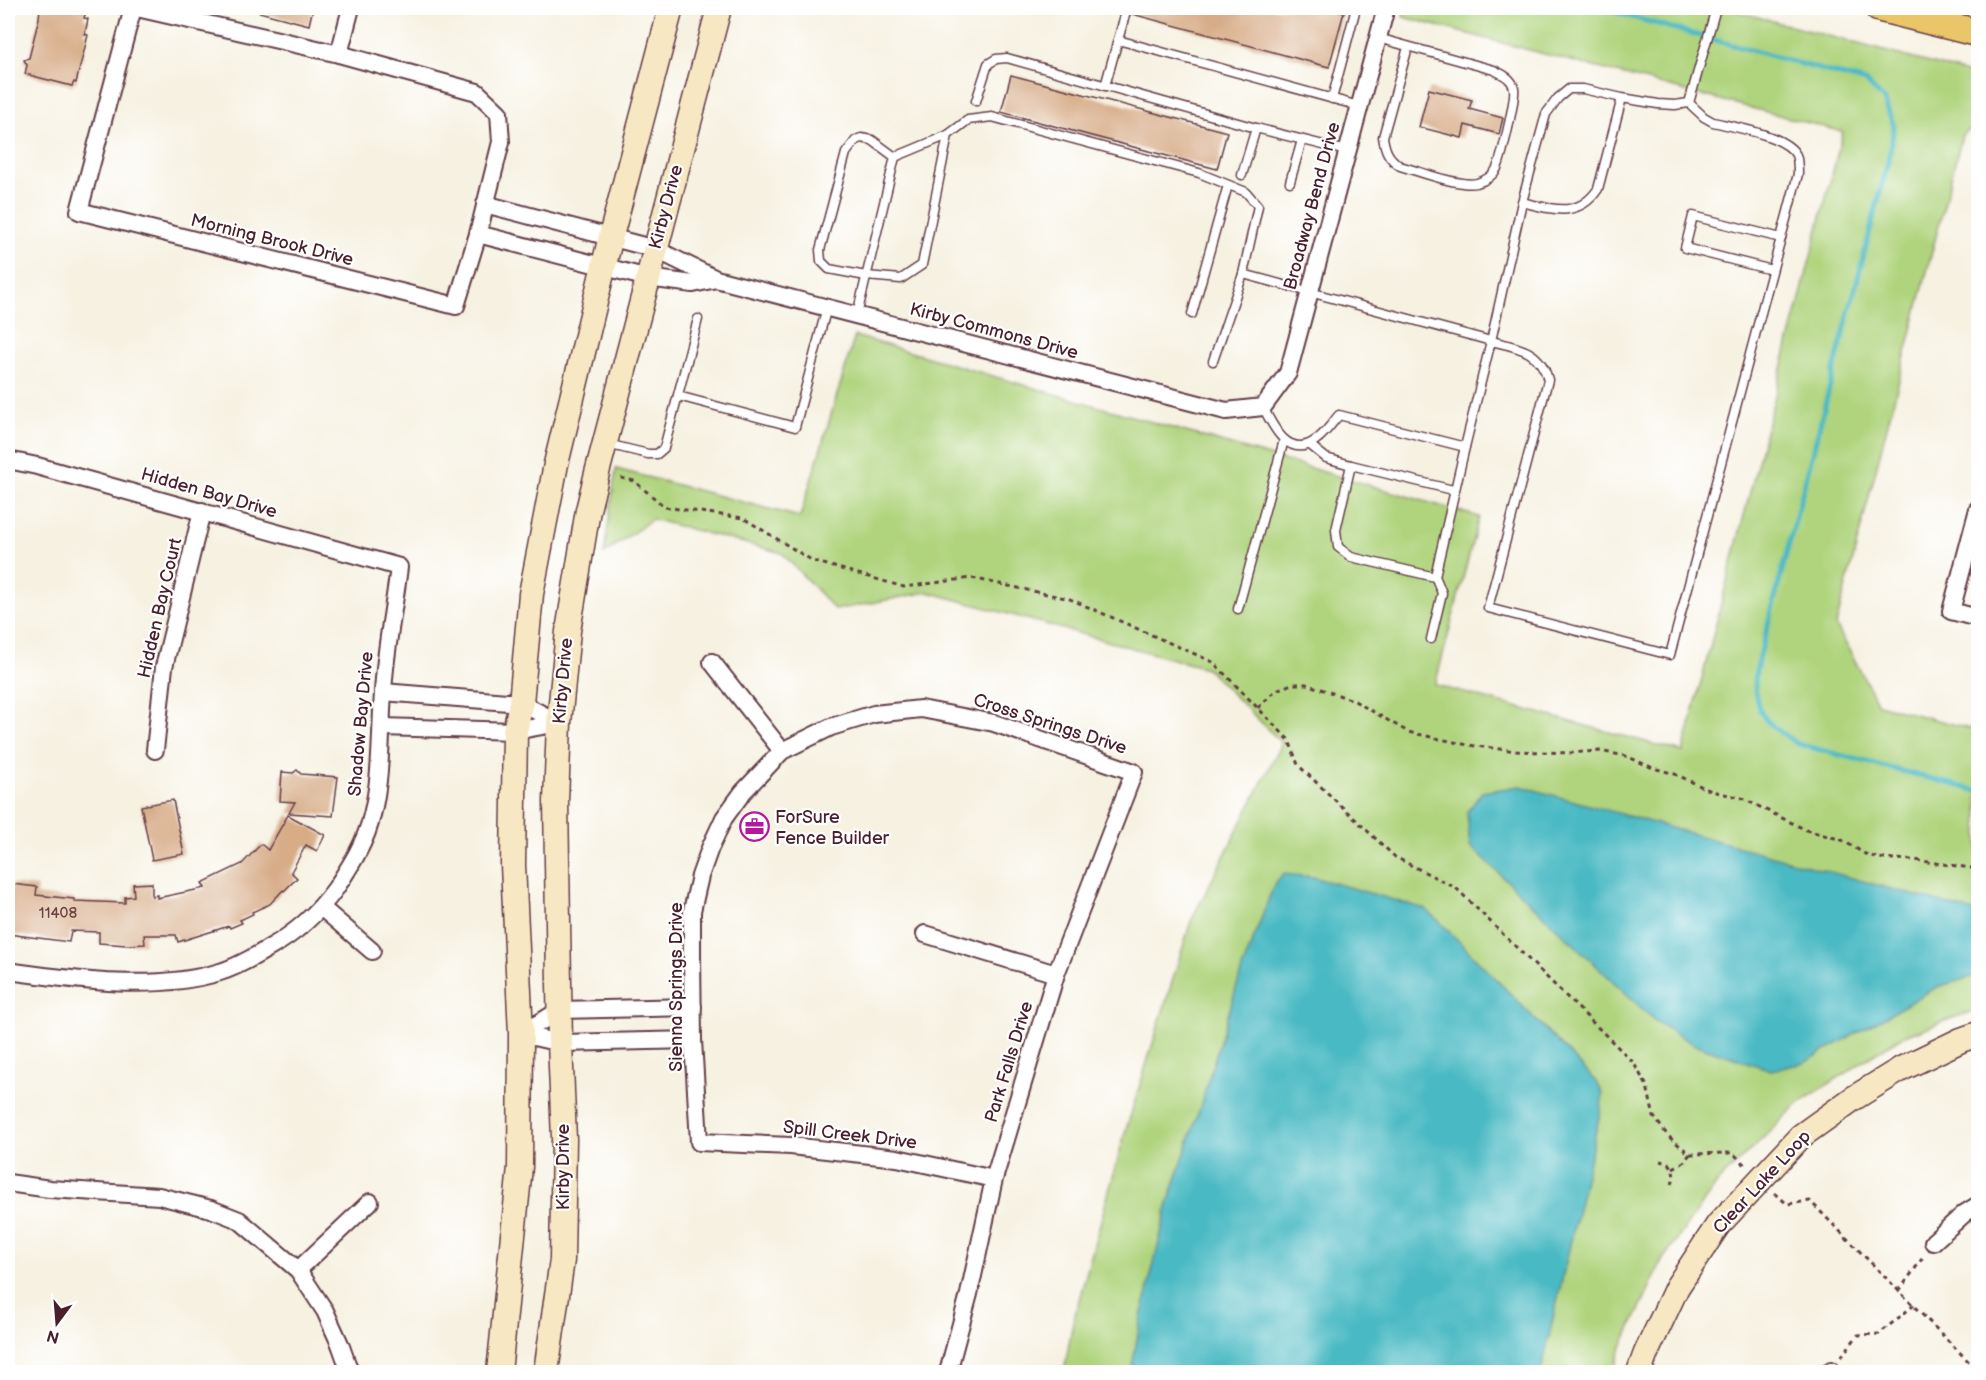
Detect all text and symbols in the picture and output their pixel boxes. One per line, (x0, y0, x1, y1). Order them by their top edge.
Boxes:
street label: Broadway Bend Drive (1279, 119, 1345, 292)
street label: Kirby Drive (645, 162, 687, 251)
street label: Morning Brook Drive (188, 210, 356, 270)
street label: Kirby Commons Drive (908, 298, 1081, 364)
street label: Hidden Bay Drive (139, 464, 280, 523)
street label: Hidden Bay Court (134, 535, 186, 680)
street label: Kirby Drive (549, 637, 577, 725)
street label: Shadow Bay Drive (344, 651, 378, 797)
street label: Cross Springs Drive (971, 689, 1130, 759)
place label: ForSure Fence Builder (775, 807, 890, 849)
office icon: ForSure Fence Builder (738, 811, 770, 843)
street label: Sienna Springs Drive (666, 902, 687, 1072)
house number: 11408 (39, 904, 77, 923)
street label: Park Falls Drive (981, 999, 1037, 1125)
street label: Spill Creek Drive (782, 1116, 918, 1154)
street label: Kirby Drive (553, 1123, 574, 1210)
street label: Clear Lake Loop (1709, 1126, 1815, 1238)
north arrow (27, 1293, 87, 1353)
text: N (45, 1325, 62, 1347)

